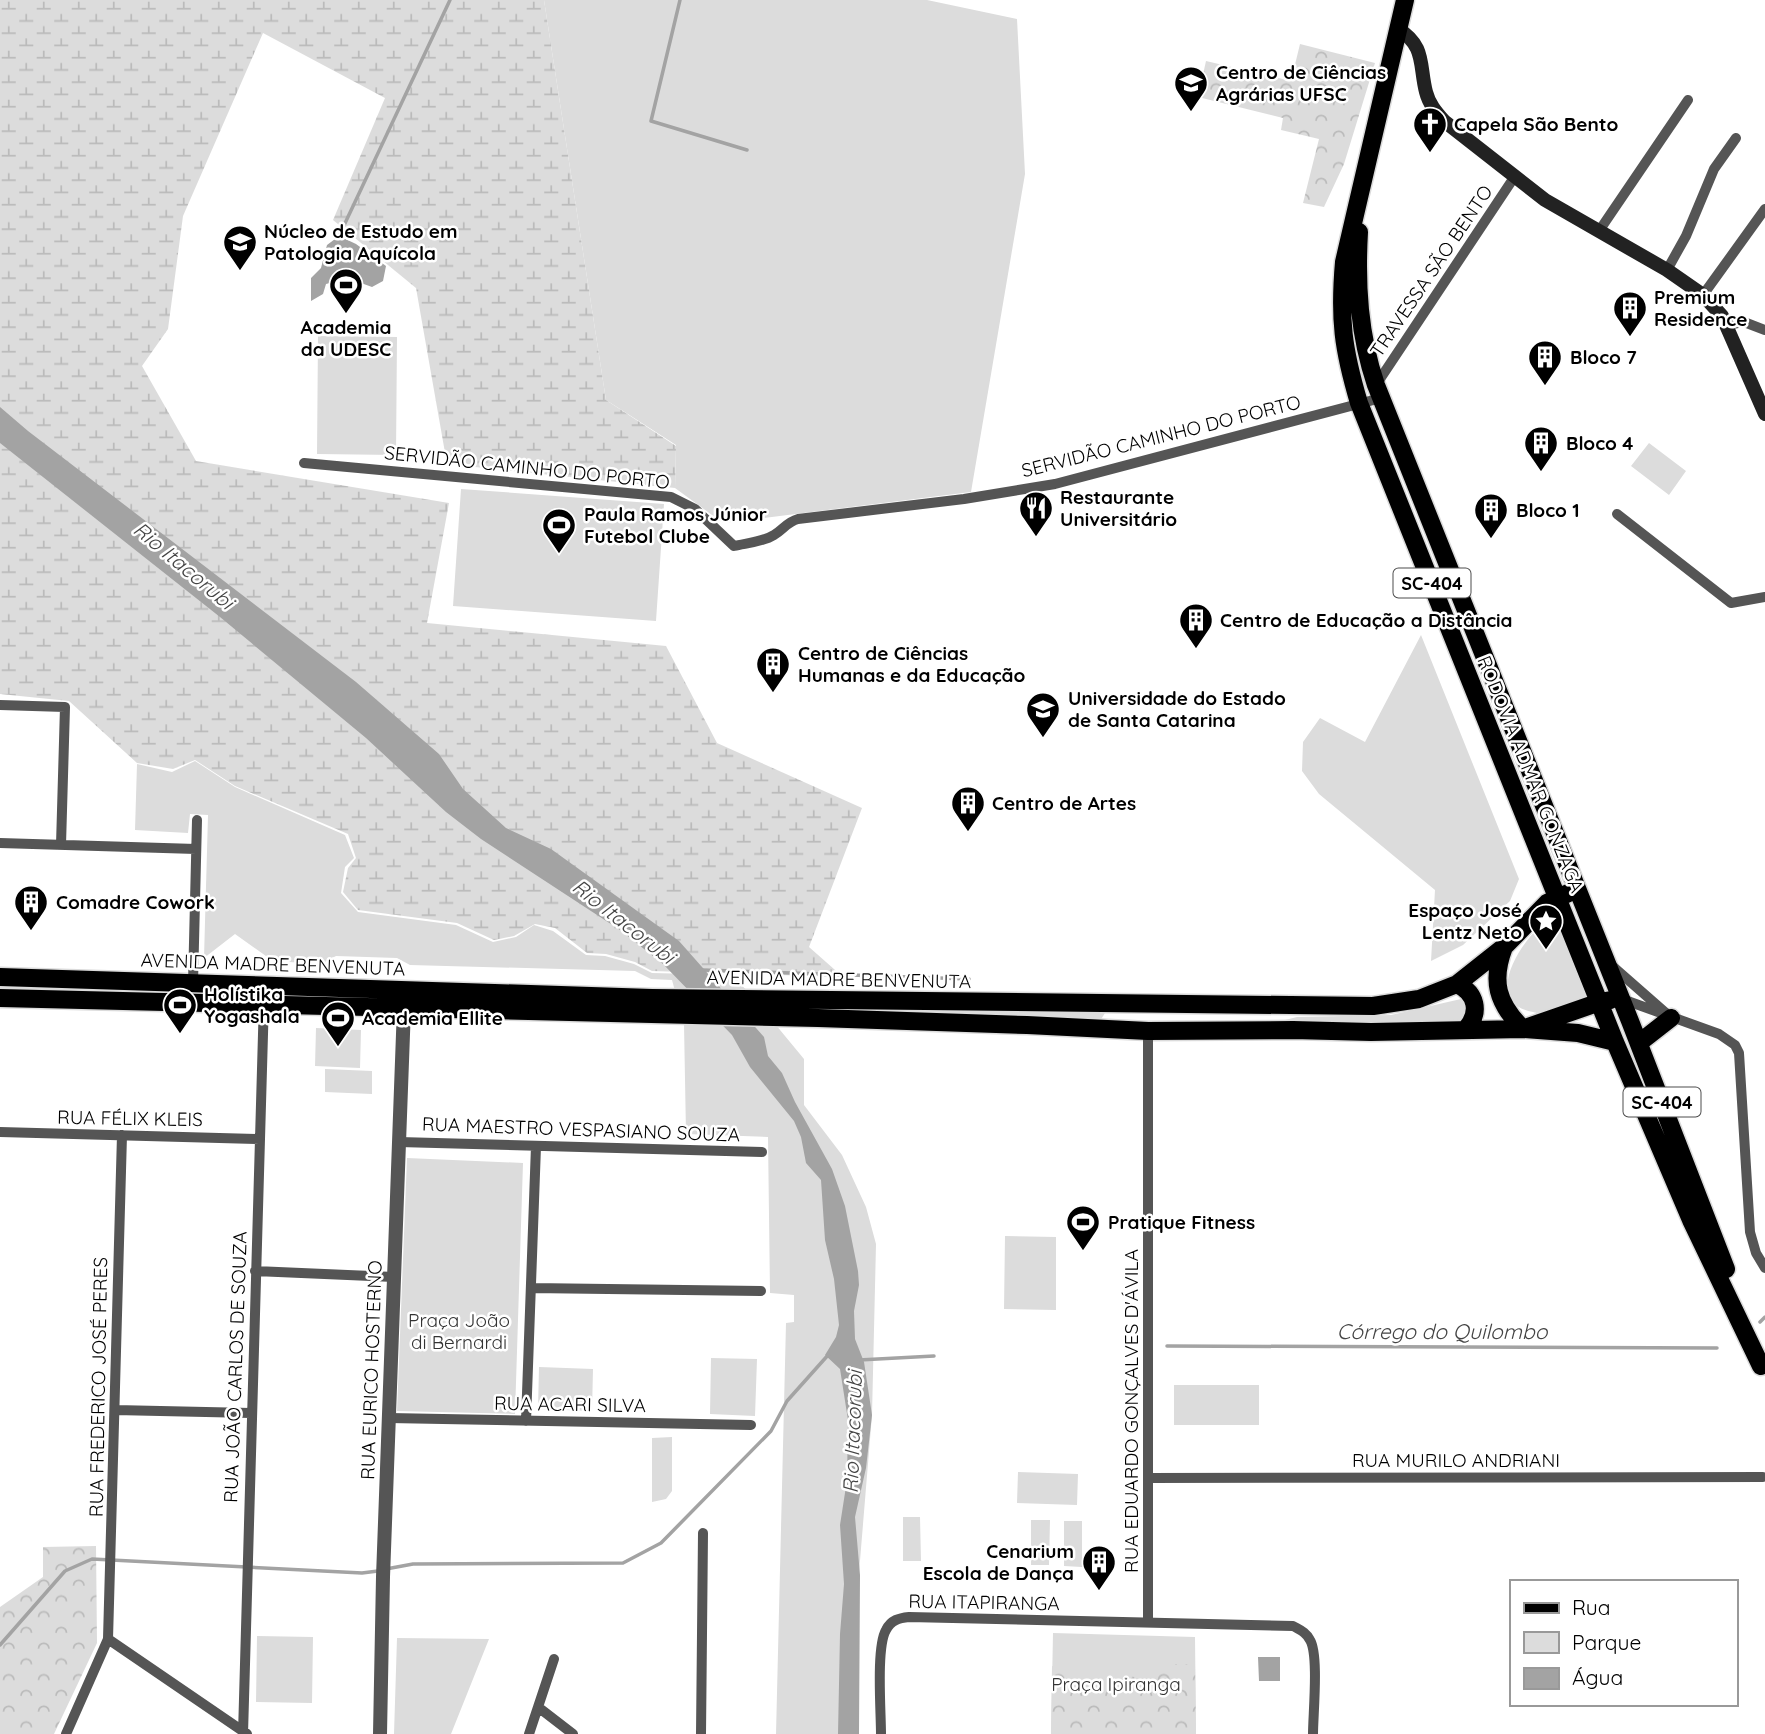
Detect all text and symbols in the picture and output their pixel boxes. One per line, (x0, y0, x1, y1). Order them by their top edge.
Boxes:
place label: Centro de Ciências Agrárias UFSC (1216, 60, 1386, 106)
school or university icon: Centro de Ciências Agrárias UFSC (1172, 64, 1210, 113)
church icon: Capela São Bento (1411, 105, 1449, 154)
place label: Capela São Bento (1454, 112, 1618, 136)
street label: TRAVESSA SÃO BENTO (1364, 180, 1498, 362)
place label: Núcleo de Estudo em Patologia Aquícola (264, 219, 458, 265)
school or university icon: Núcleo de Estudo em Patologia Aquícola (221, 223, 259, 272)
sports icon: Academia da UDESC (327, 266, 365, 315)
place label: Premium Residence (1654, 285, 1747, 331)
building icon: Premium Residence (1611, 289, 1649, 338)
place label: Academia da UDESC (300, 315, 392, 361)
building icon: Bloco 7 (1526, 338, 1564, 387)
place label: Bloco 7 (1570, 345, 1637, 369)
street label: SERVIDÃO CAMINHO DO PORTO (1019, 390, 1303, 482)
building icon: Bloco 4 (1522, 424, 1560, 473)
place label: Bloco 4 (1566, 431, 1633, 455)
street label: SERVIDÃO CAMINHO DO PORTO (383, 440, 671, 494)
place label: Restaurante Universitário (1060, 485, 1177, 531)
restaurant icon: Restaurante Universitário (1017, 489, 1055, 538)
building icon: Bloco 1 (1472, 491, 1510, 540)
place label: Bloco 1 (1516, 498, 1580, 522)
place label: Paula Ramos Júnior Futebol Clube (584, 502, 767, 548)
sports icon: Paula Ramos Júnior Futebol Clube (540, 506, 578, 555)
water label: Rio Itacorubi (129, 516, 241, 616)
road number: SC-404 (1394, 568, 1470, 598)
building icon: Centro de Educação a Distância (1177, 601, 1215, 650)
place label: Centro de Educação a Distância (1220, 608, 1512, 632)
place label: Centro de Ciências Humanas e da Educação (798, 641, 1025, 687)
building icon: Centro de Ciências Humanas e da Educação (754, 645, 792, 694)
street label: RODOVIA ADMAR GONZAGA (1472, 652, 1590, 896)
place label: Universidade do Estado de Santa Catarina (1068, 686, 1286, 732)
school or university icon: Universidade do Estado de Santa Catarina (1024, 690, 1062, 739)
building icon: Centro de Artes (949, 784, 987, 833)
place label: Centro de Artes (992, 791, 1136, 815)
water label: Rio Itacorubi (568, 873, 682, 971)
building icon: Comadre Cowork (12, 883, 50, 932)
place label: Comadre Cowork (56, 890, 215, 914)
place label: Espaço José Lentz Neto (1408, 898, 1522, 944)
place icon: Espaço José Lentz Neto (1527, 902, 1565, 951)
street label: AVENIDA MADRE BENVENUTA (140, 947, 406, 981)
street label: AVENIDA MADRE BENVENUTA (707, 965, 971, 993)
place label: Holístika Yogashala (204, 982, 300, 1028)
sports icon: Holístika Yogashala (161, 986, 199, 1035)
sports icon: Academia Ellite (319, 999, 357, 1048)
place label: Academia Ellite (362, 1006, 503, 1030)
road number: SC-404 (1624, 1087, 1700, 1116)
street label: RUA FÉLIX KLEIS (57, 1105, 203, 1131)
street label: RUA MAESTRO VESPASIANO SOUZA (422, 1111, 740, 1147)
sports icon: Pratique Fitness (1064, 1203, 1102, 1252)
place label: Pratique Fitness (1108, 1210, 1255, 1234)
street label: RUA JOÃO CARLOS DE SOUZA (218, 1231, 252, 1503)
street label: RUA EDUARDO GONÇALVES D'ÁVILA (1119, 1249, 1143, 1573)
street label: RUA FREDERICO JOSÉ PERES (84, 1257, 112, 1517)
street label: RUA EURICO HOSTERNO (355, 1260, 387, 1480)
park label: Praça João di Bernardi (408, 1308, 510, 1354)
water label: Córrego do Quilombo (1337, 1318, 1549, 1344)
water label: Rio Itacorubi (837, 1368, 867, 1494)
street label: RUA ACARI SILVA (494, 1391, 646, 1417)
street label: RUA MURILO ANDRIANI (1352, 1448, 1560, 1472)
place label: Cenarium Escola de Dança (923, 1539, 1074, 1585)
building icon: Cenarium Escola de Dança (1080, 1543, 1118, 1592)
legend (1510, 1580, 1737, 1706)
street label: RUA ITAPIRANGA (908, 1589, 1060, 1615)
text: Rua (1572, 1594, 1611, 1620)
text: Parque (1572, 1629, 1641, 1655)
text: Água (1572, 1664, 1623, 1690)
park label: Praça Ipiranga (1051, 1672, 1181, 1696)

